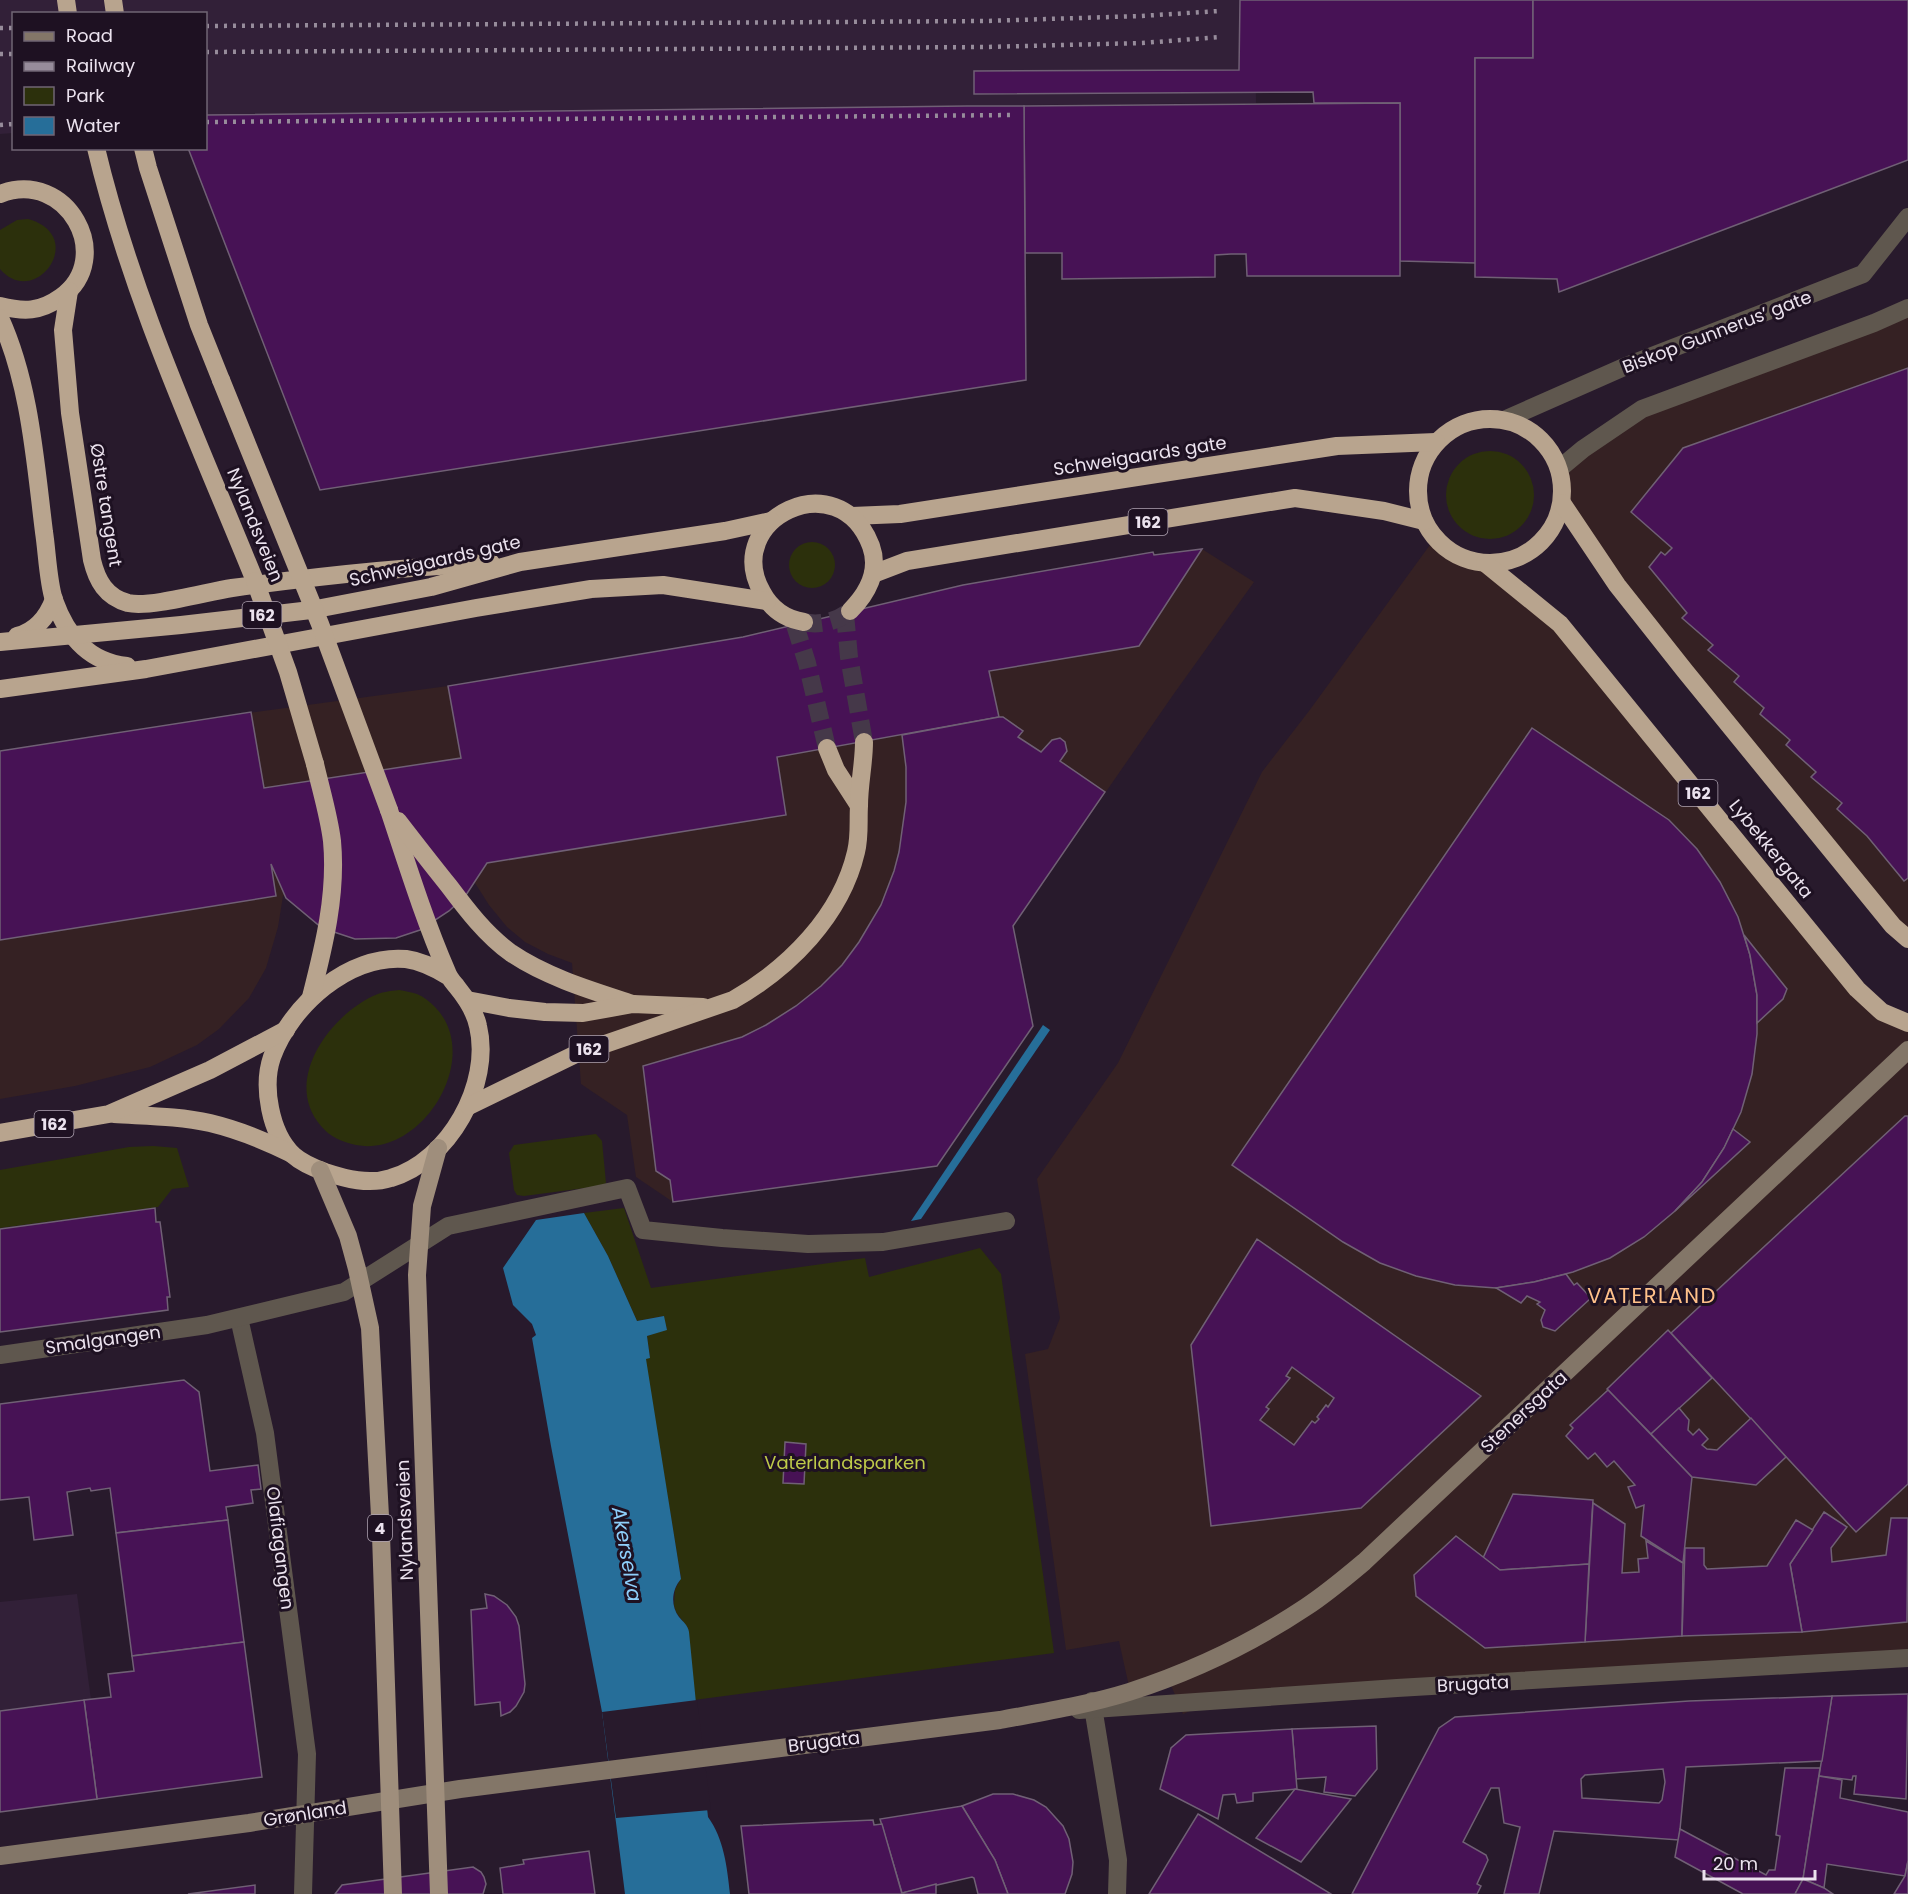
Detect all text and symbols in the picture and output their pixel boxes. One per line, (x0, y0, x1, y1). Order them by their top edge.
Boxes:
legend (12, 12, 207, 150)
text: Road (66, 23, 113, 48)
text: Railway (66, 53, 135, 78)
text: Park (66, 83, 105, 108)
text: Water (66, 113, 120, 138)
street label: Biskop Gunnerus’ gate (1619, 284, 1815, 379)
street label: Schweigaards gate (1052, 429, 1228, 482)
street label: Østre tangent (84, 442, 129, 568)
street label: Nylandsveien (221, 464, 290, 586)
road number: 162 (1128, 509, 1168, 535)
street label: Schweigaards gate (347, 529, 523, 592)
road number: 162 (242, 602, 282, 628)
road number: 162 (1678, 780, 1718, 806)
street label: Lybekkergata (1724, 794, 1819, 903)
road number: 162 (570, 1036, 608, 1062)
road number: 162 (34, 1111, 74, 1137)
district label: VATERLAND (1587, 1281, 1717, 1310)
street label: Smalgangen (44, 1319, 162, 1360)
street label: Stenersgata (1475, 1365, 1572, 1458)
park label: Vaterlandsparken (764, 1450, 926, 1475)
street label: Nylandsveien (390, 1459, 419, 1581)
street label: Olafiagangen (261, 1485, 300, 1611)
water label: Akerselva (605, 1503, 649, 1604)
road number: 4 (368, 1515, 392, 1541)
street label: Brugata (1436, 1669, 1510, 1698)
street label: Brugata (787, 1725, 861, 1758)
street label: Grønland (261, 1795, 348, 1832)
scale bar (1704, 1843, 1815, 1881)
text: 20 m (1713, 1851, 1758, 1876)

